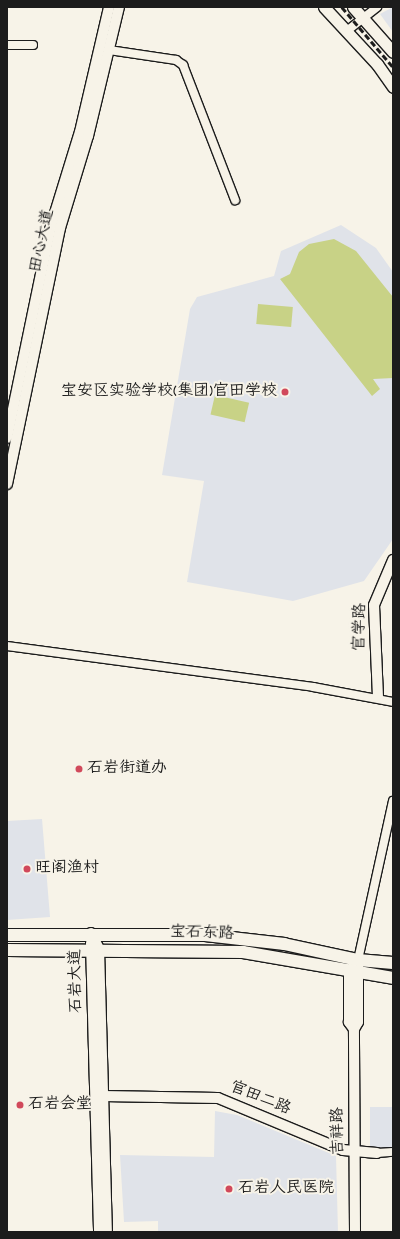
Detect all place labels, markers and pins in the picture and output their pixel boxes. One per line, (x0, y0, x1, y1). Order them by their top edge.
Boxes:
place label: 宝安区实验学校(集团)官田学校 (61, 382, 277, 402)
marker: 宝安区实验学校(集团)官田学校 (280, 387, 290, 397)
place label: 石岩街道办 (87, 759, 167, 779)
marker: 石岩街道办 (74, 764, 84, 774)
place label: 旺阁渔村 (35, 859, 99, 879)
marker: 旺阁渔村 (22, 864, 32, 874)
place label: 石岩会堂 (28, 1095, 92, 1115)
marker: 石岩会堂 (15, 1100, 25, 1110)
place label: 石岩人民医院 (238, 1179, 334, 1199)
marker: 石岩人民医院 (223, 1183, 235, 1195)

